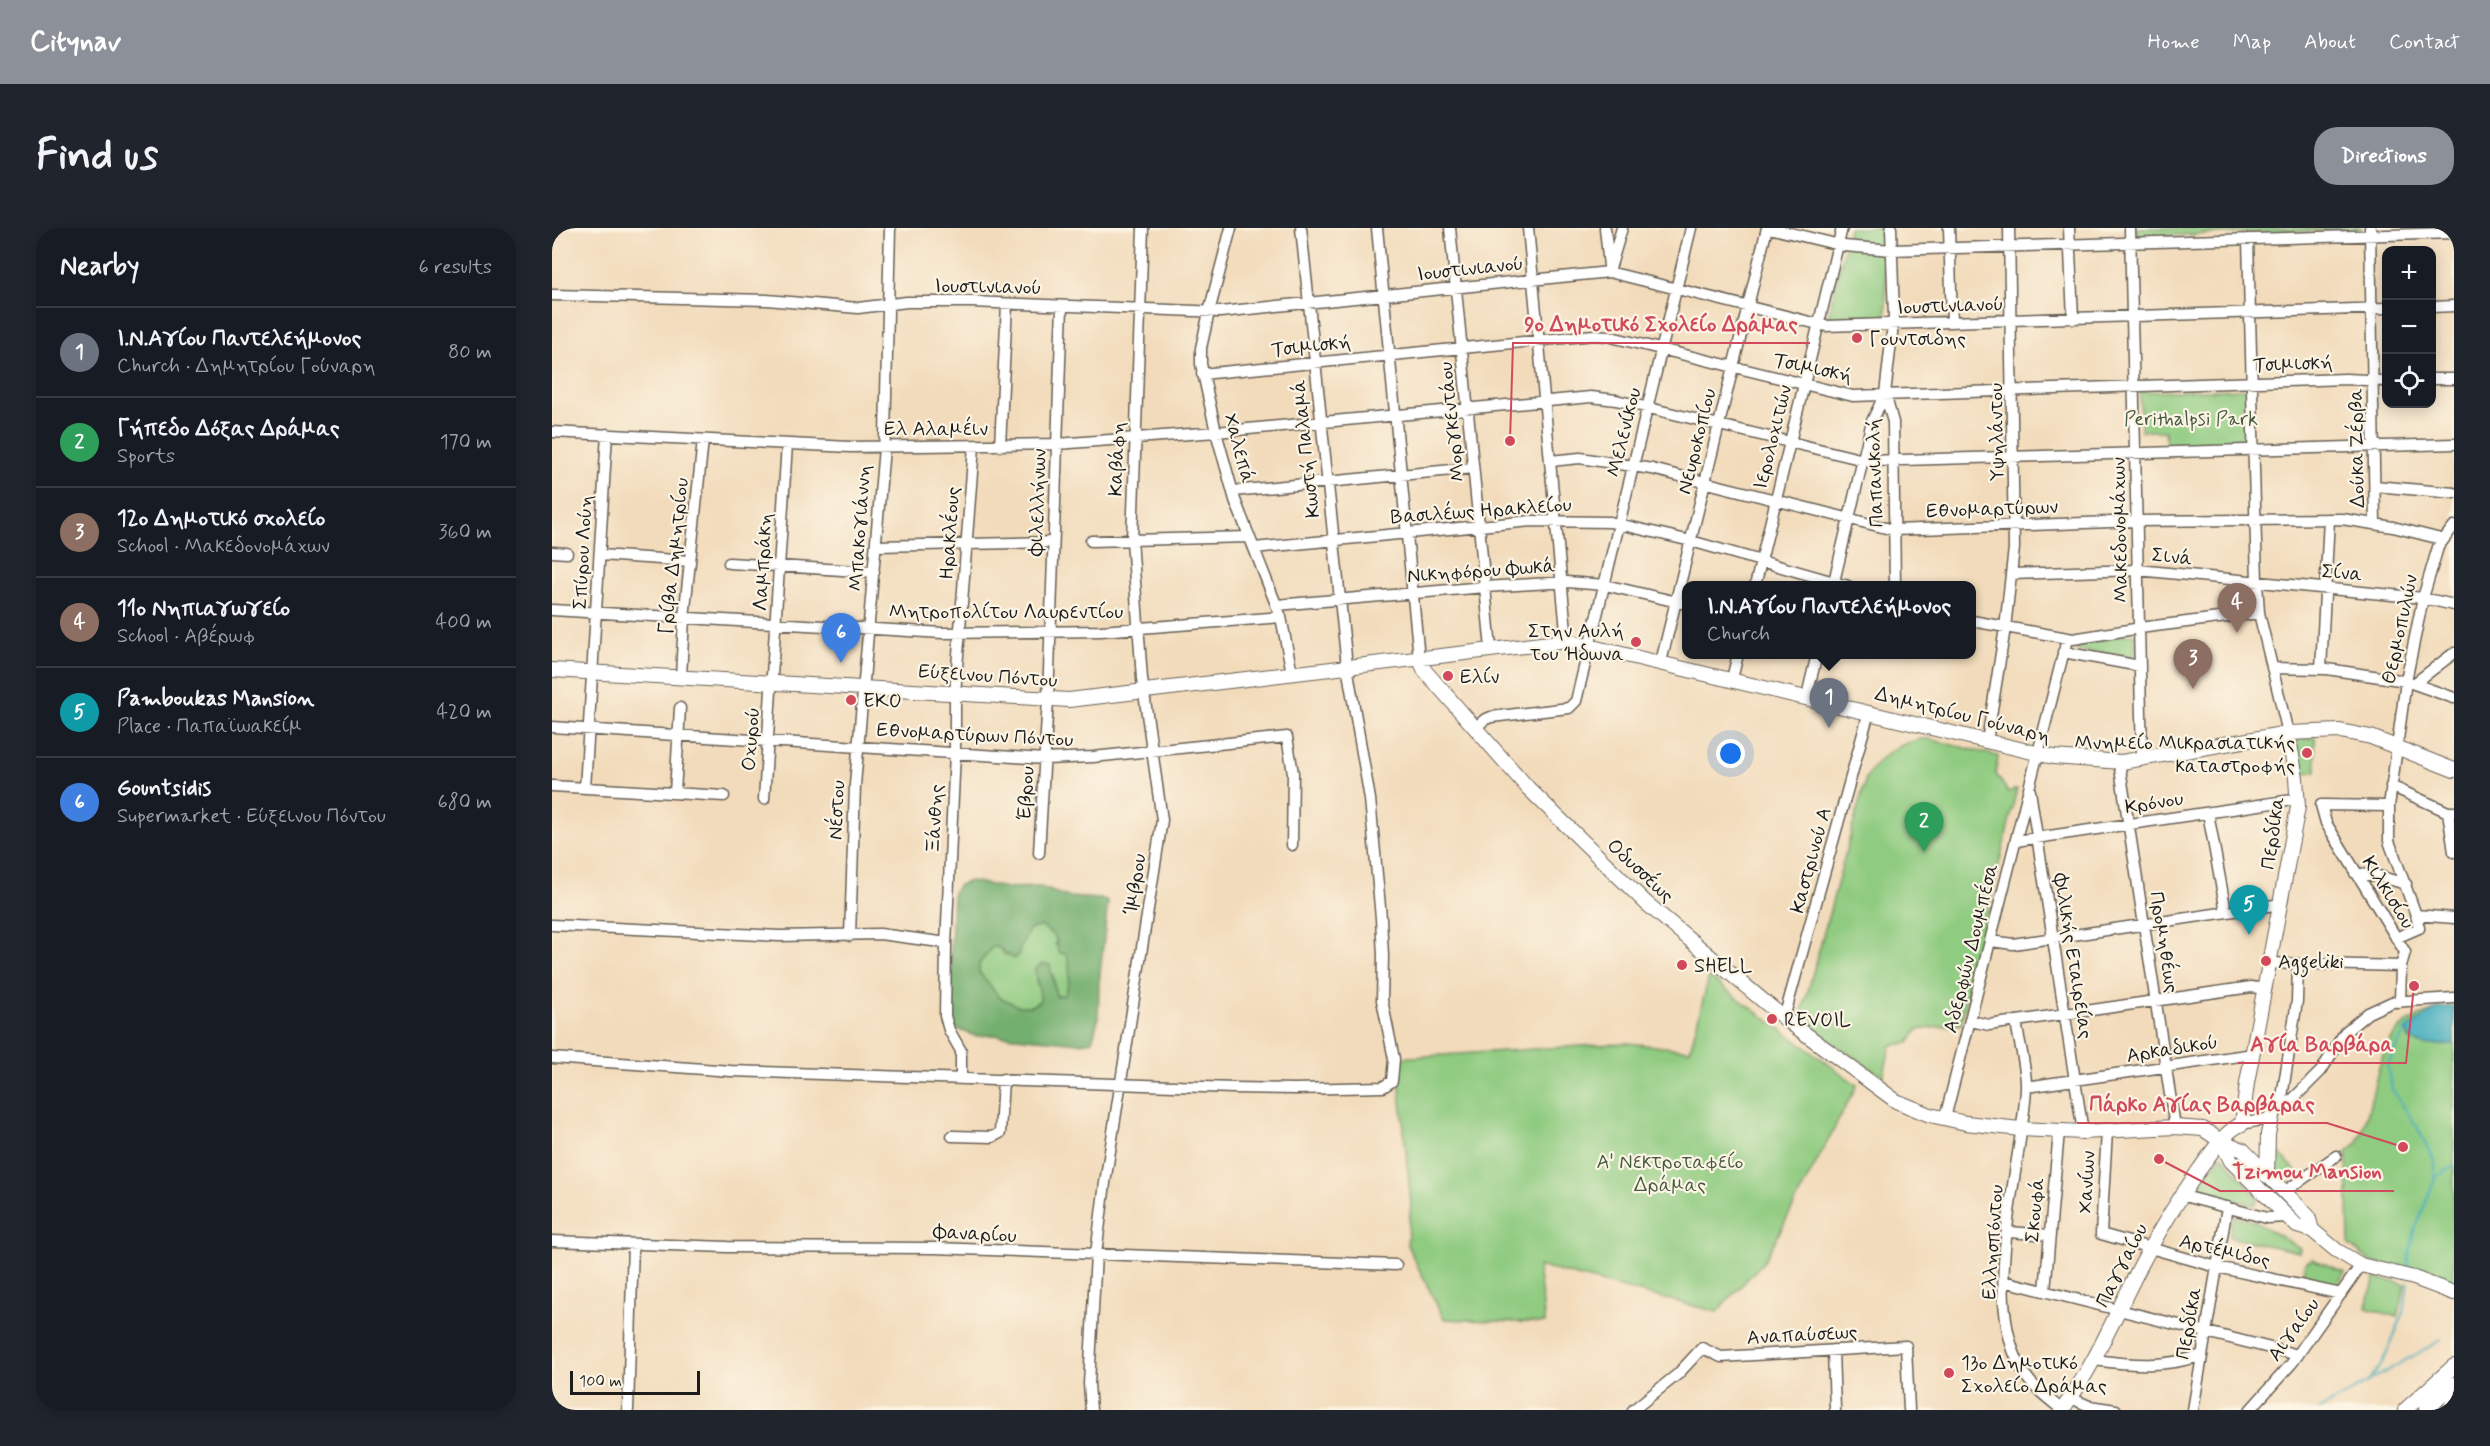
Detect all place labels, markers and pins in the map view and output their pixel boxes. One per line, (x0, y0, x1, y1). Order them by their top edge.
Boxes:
callout: 9ο Δημοτικό Σχολείο Δράμας (1513, 304, 1810, 343)
place label: Γουντσιδης (1869, 326, 1966, 353)
marker: Γουντσιδης (1850, 331, 1864, 345)
pin: 4 (2218, 584, 2256, 633)
pin: 6 (822, 614, 860, 663)
place label: Στην Αυλή του Ήδωνα (1528, 618, 1624, 668)
marker: Στην Αυλή του Ήδωνα (1629, 635, 1643, 649)
pin: 3 (2174, 640, 2212, 689)
place label: Ελίν (1460, 664, 1499, 691)
marker: Ελίν (1441, 669, 1455, 683)
pin: 1 (1810, 678, 1848, 728)
place label: EKO (863, 688, 902, 715)
marker: EKO (844, 693, 858, 707)
place label: Μνημείο Μικρασιατικής καταστροφής (2074, 730, 2295, 780)
marker: Μνημείο Μικρασιατικής καταστροφής (2300, 746, 2314, 760)
pin: 2 (1904, 802, 1944, 852)
pin: 5 (2230, 886, 2268, 935)
place label: Aggeliki (2278, 949, 2344, 978)
place label: SHELL (1694, 953, 1753, 980)
marker: Aggeliki (2259, 954, 2273, 968)
marker: SHELL (1675, 958, 1689, 972)
place label: REVOIL (1784, 1007, 1851, 1034)
marker: REVOIL (1765, 1012, 1779, 1026)
callout: Αγία Βαρβάρα (2238, 1024, 2406, 1063)
callout: Πάρκο Αγίας Βαρβάρας (2077, 1084, 2327, 1123)
callout: Tzimou Mansion (2220, 1152, 2394, 1191)
place label: 13ο Δημοτικό Σχολείο Δράμας (1961, 1350, 2107, 1400)
marker: 13ο Δημοτικό Σχολείο Δράμας (1942, 1366, 1956, 1380)

